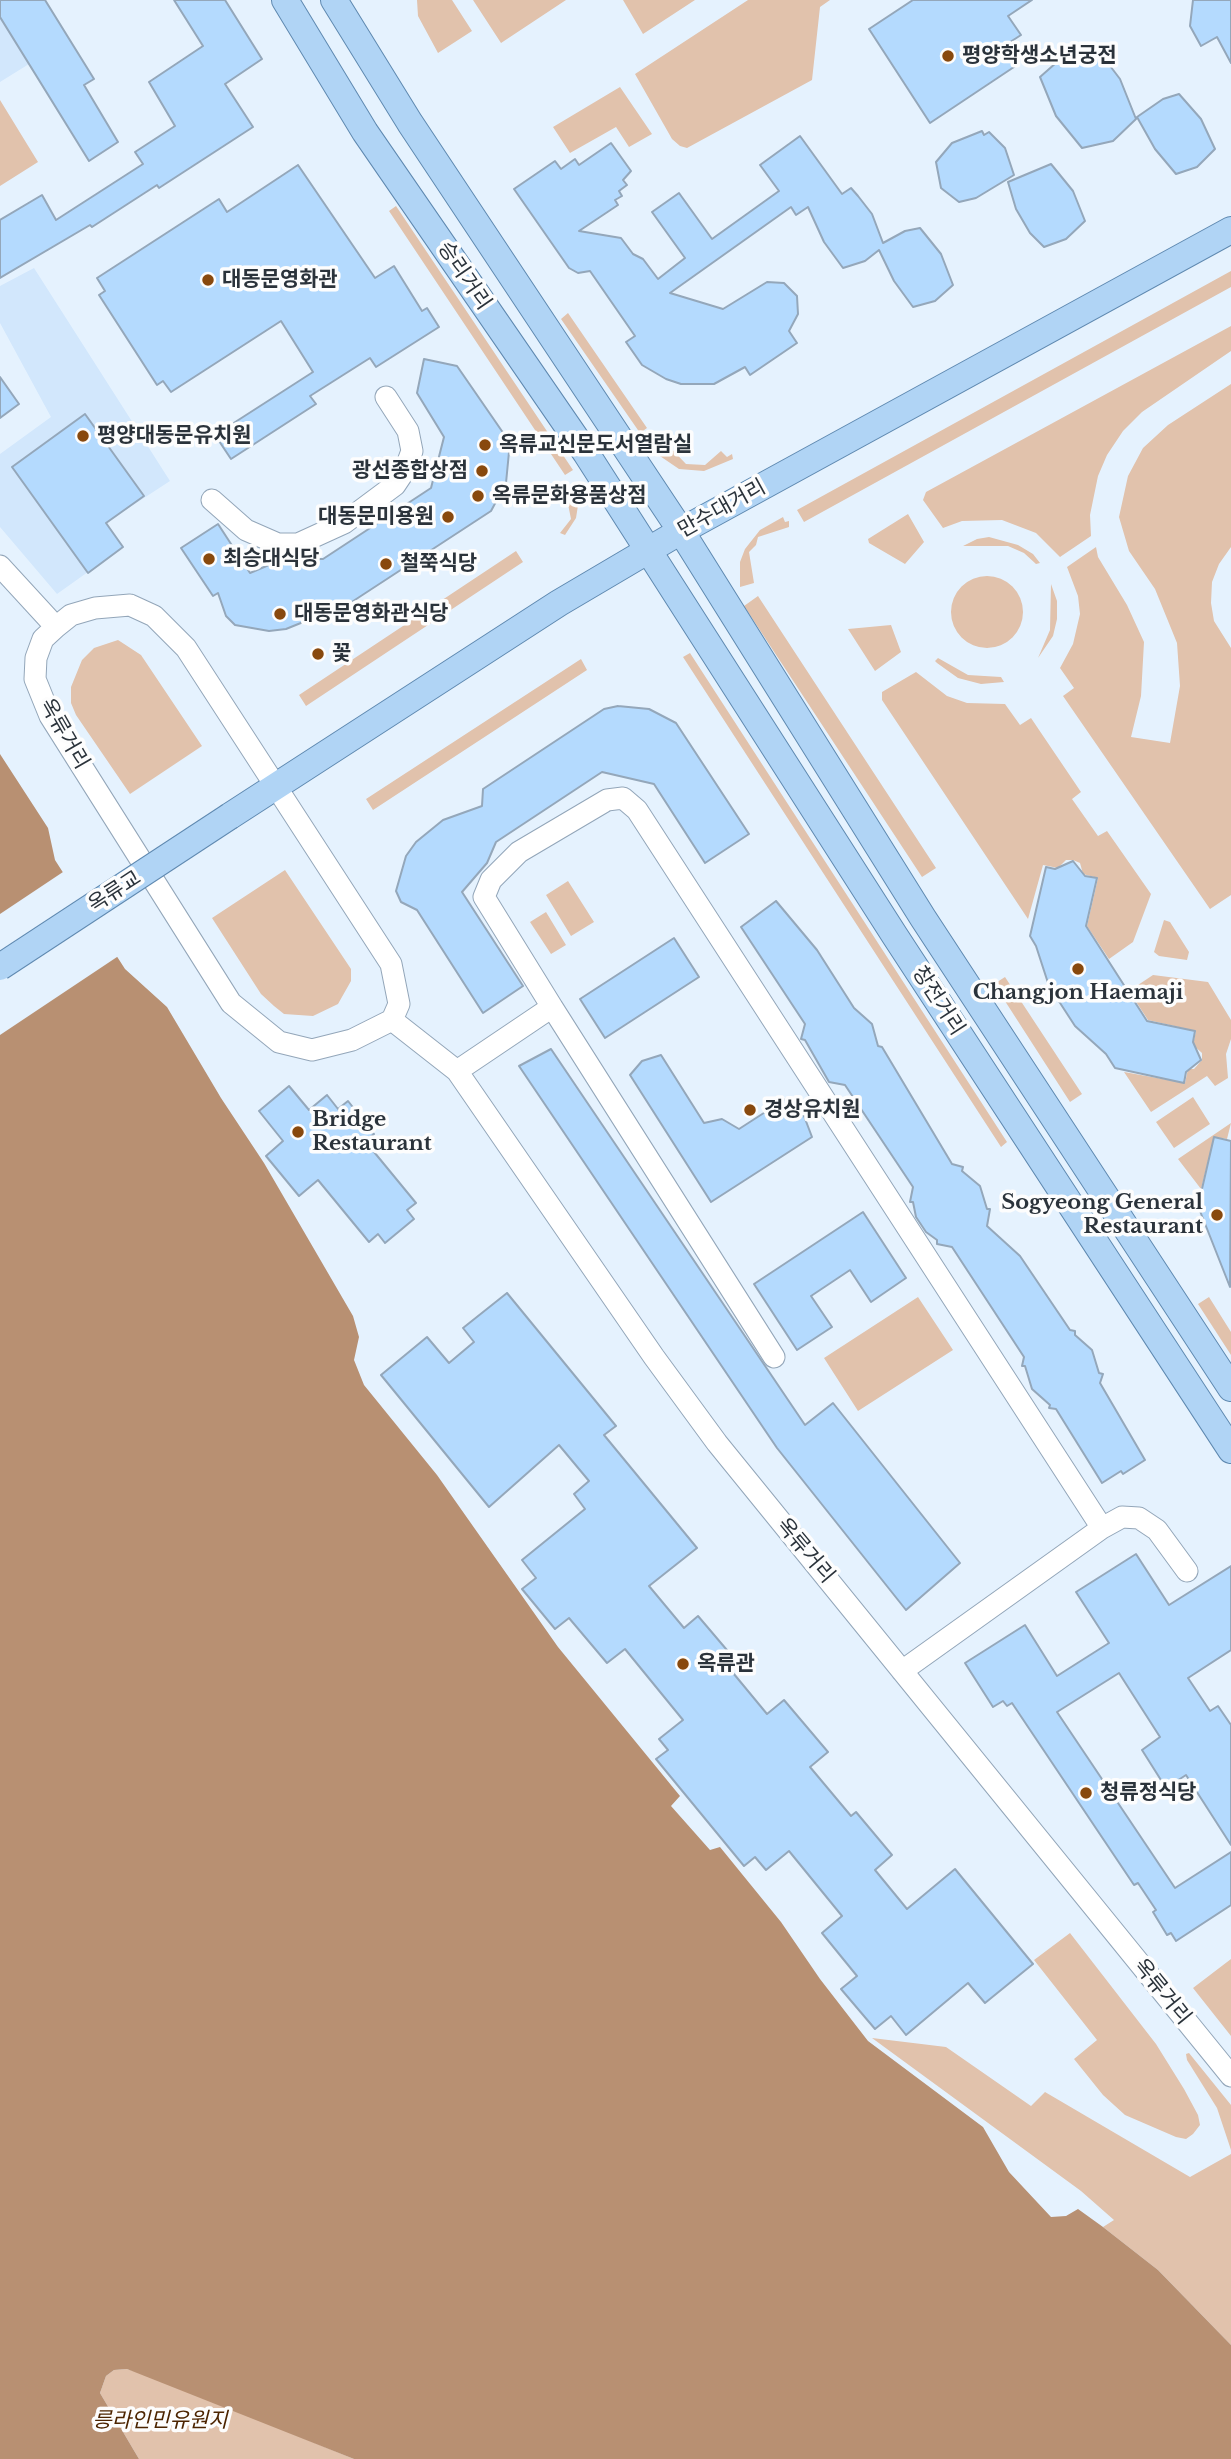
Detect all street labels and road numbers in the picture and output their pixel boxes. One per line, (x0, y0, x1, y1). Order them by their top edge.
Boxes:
street label: 승리거리 (432, 237, 496, 315)
street label: 만수대거리 (674, 475, 770, 543)
street label: 옥류거리 (34, 694, 94, 774)
street label: 옥류교 (84, 866, 146, 918)
street label: 창전거리 (906, 962, 970, 1040)
street label: 옥류거리 (771, 1513, 839, 1589)
street label: 옥류거리 (1128, 1954, 1196, 2030)

